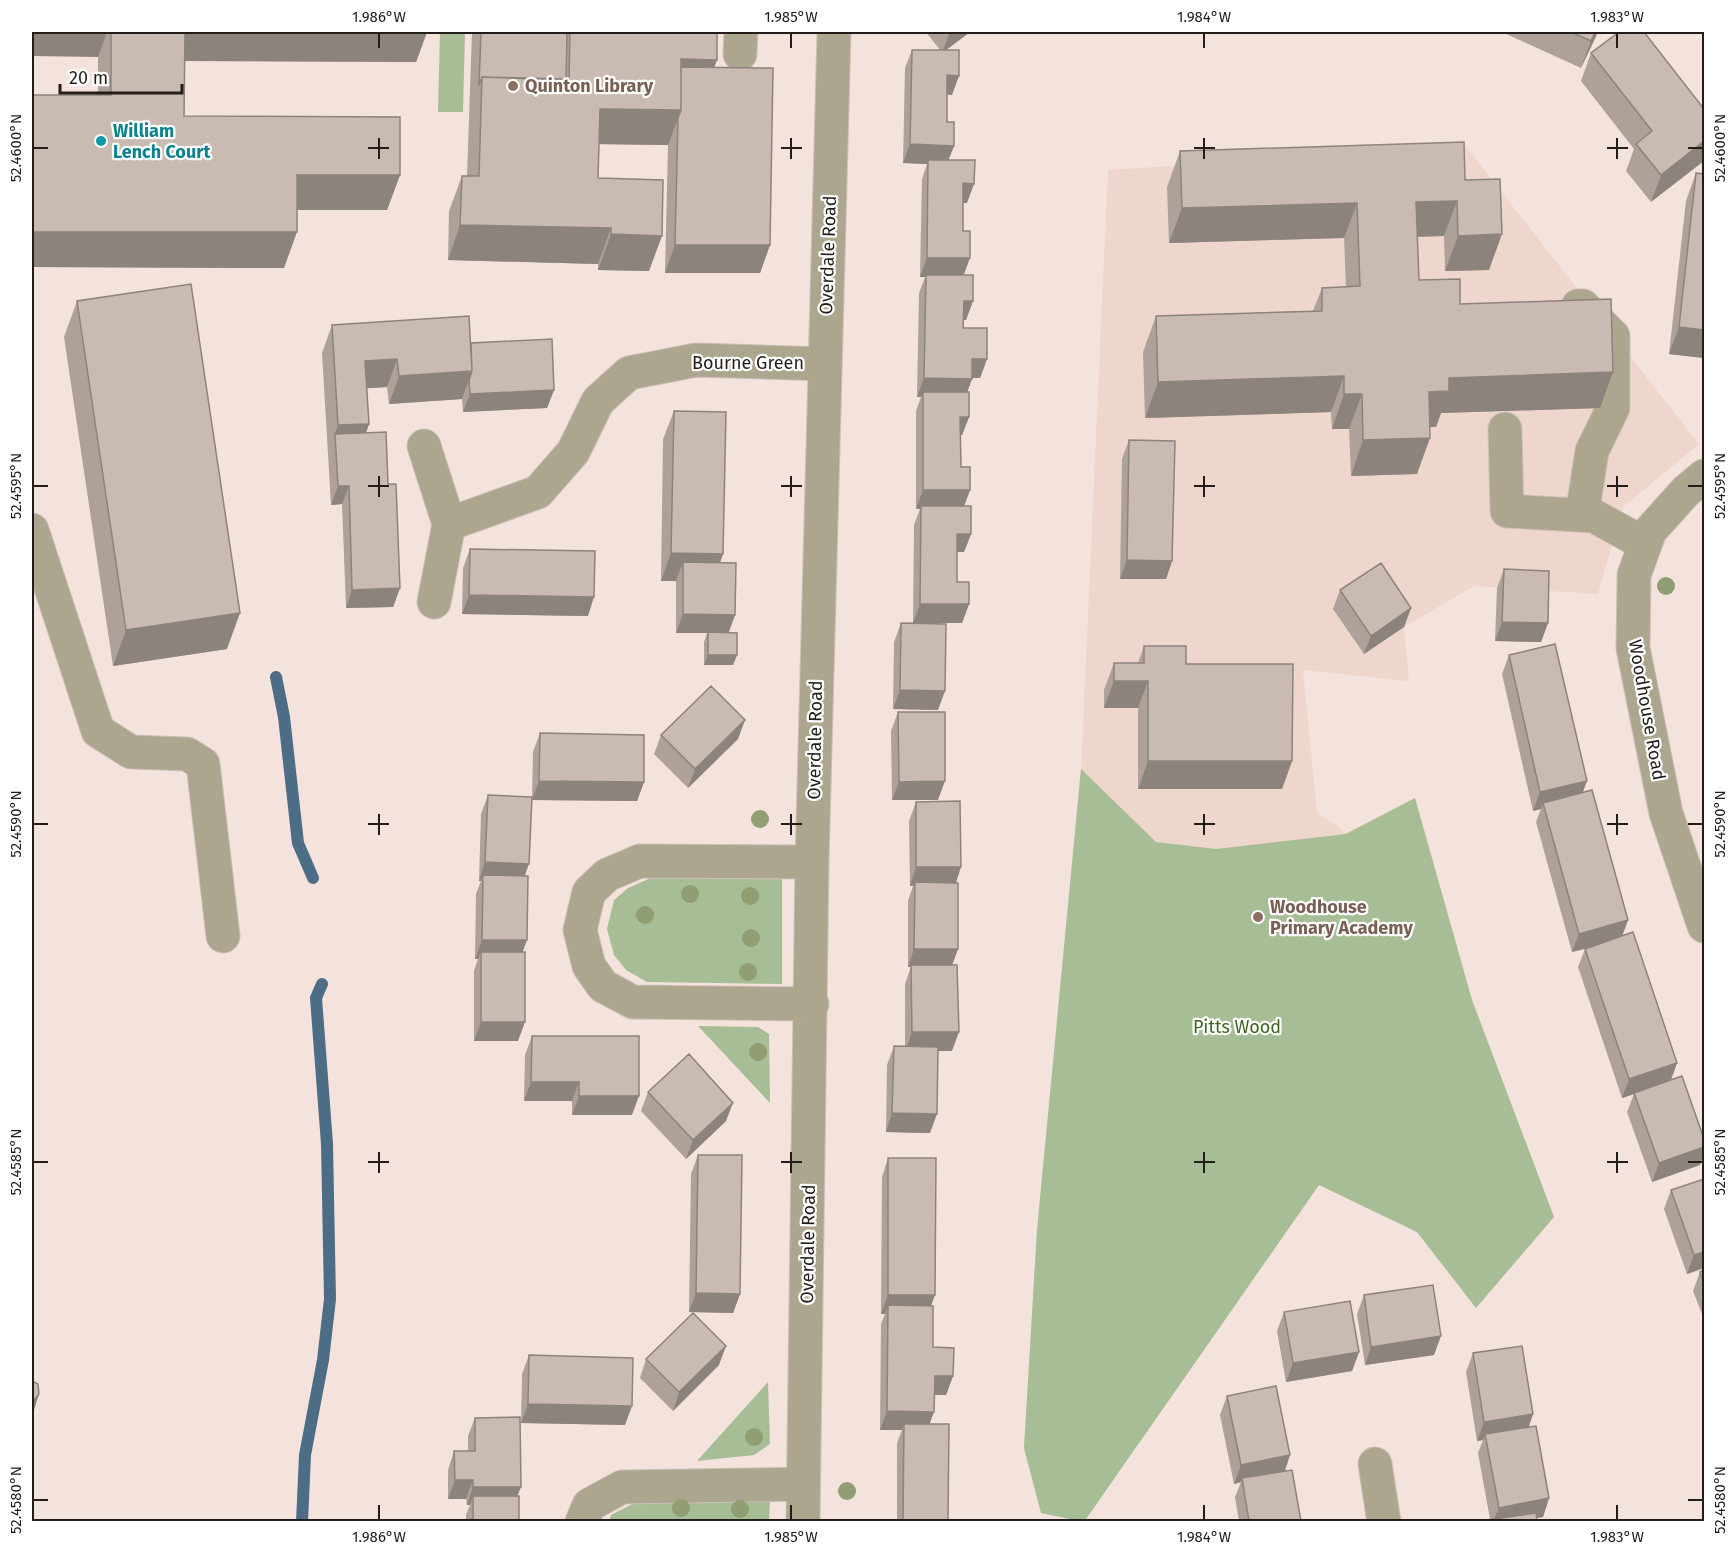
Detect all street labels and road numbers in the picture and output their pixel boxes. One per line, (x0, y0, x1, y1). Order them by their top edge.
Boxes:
street label: Overdale Road (815, 195, 841, 315)
street label: Bourne Green (692, 352, 804, 374)
street label: Woodhouse Road (1624, 638, 1670, 782)
street label: Overdale Road (803, 680, 827, 800)
street label: Overdale Road (796, 1184, 820, 1304)

